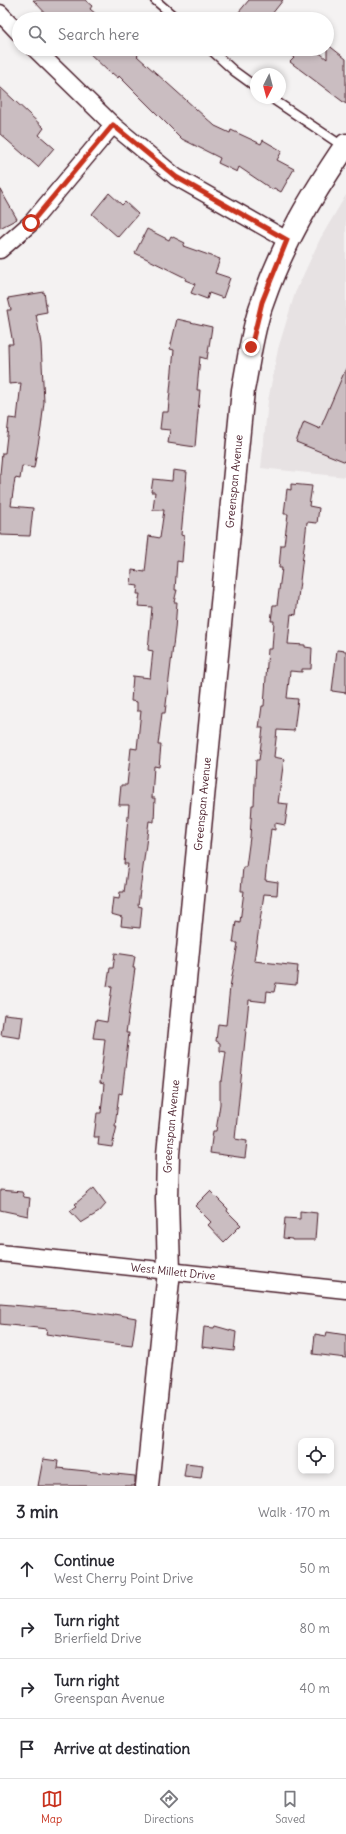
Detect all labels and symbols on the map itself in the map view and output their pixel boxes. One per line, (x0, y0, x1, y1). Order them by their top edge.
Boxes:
north arrow (250, 68, 286, 104)
route start (22, 214, 40, 232)
route end (242, 338, 260, 356)
street label: Greenspan Avenue (222, 434, 246, 529)
street label: Greenspan Avenue (191, 756, 214, 851)
street label: Greenspan Avenue (161, 1079, 182, 1173)
street label: West Millett Drive (130, 1260, 216, 1283)

